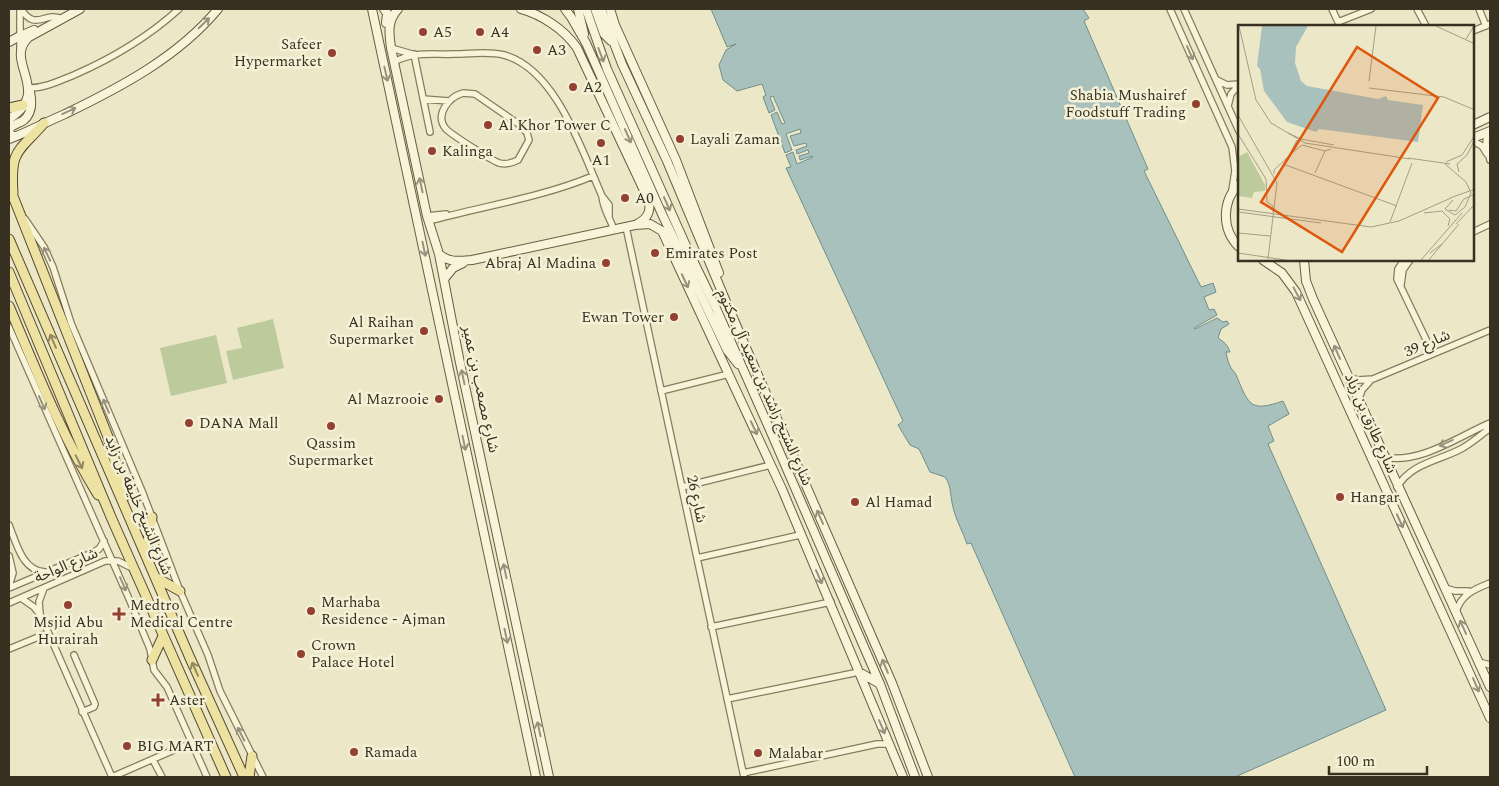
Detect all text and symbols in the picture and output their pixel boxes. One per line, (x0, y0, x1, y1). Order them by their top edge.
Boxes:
one-way arrow (198, 17, 211, 29)
place label: A5 (433, 21, 452, 44)
place label: A4 (490, 21, 509, 44)
inset map (1238, 25, 1474, 261)
marker: A5 (417, 26, 429, 38)
marker: A4 (474, 26, 486, 38)
place label: Safeer Hypermarket (234, 33, 322, 73)
place label: A3 (547, 39, 566, 62)
marker: A3 (531, 44, 543, 56)
one-way arrow (1186, 45, 1196, 60)
marker: Safeer Hypermarket (326, 47, 338, 59)
one-way arrow (597, 47, 606, 62)
one-way arrow (382, 65, 391, 81)
place label: A2 (583, 76, 602, 99)
marker: A2 (567, 81, 579, 93)
place label: Shabia Mushairef Foodstuff Trading (1065, 84, 1188, 124)
marker: Shabia Mushairef Foodstuff Trading (1190, 98, 1202, 110)
one-way arrow (61, 106, 76, 116)
place label: Al Khor Tower C (498, 114, 611, 137)
marker: Al Khor Tower C (482, 119, 494, 131)
one-way arrow (623, 128, 633, 143)
place label: Layali Zaman (690, 128, 780, 151)
marker: Layali Zaman (674, 133, 686, 145)
marker: A1 (595, 137, 607, 149)
place label: Kalinga (442, 140, 494, 163)
marker: Kalinga (426, 145, 438, 157)
place label: A1 (592, 149, 610, 172)
one-way arrow (416, 177, 425, 193)
place label: A0 (635, 187, 654, 210)
marker: A0 (619, 192, 631, 204)
one-way arrow (663, 196, 672, 211)
one-way arrow (420, 241, 429, 257)
place label: Emirates Post (665, 242, 758, 265)
one-way arrow (42, 247, 52, 262)
marker: Emirates Post (649, 247, 661, 259)
place label: Abraj Al Madina (485, 252, 597, 275)
marker: Abraj Al Madina (600, 257, 612, 269)
one-way arrow (681, 273, 691, 288)
street label: شارع الشيخ راشد بن سعيد آل مكتوم (711, 285, 819, 489)
one-way arrow (1292, 286, 1302, 301)
place label: Ewan Tower (581, 306, 664, 329)
place label: Al Raihan Supermarket (329, 311, 414, 351)
marker: Ewan Tower (668, 311, 680, 323)
street label: شارع مصعب بن عمير (456, 322, 505, 455)
street label: شارع 39 (1401, 323, 1454, 363)
marker: Al Raihan Supermarket (418, 325, 430, 337)
one-way arrow (48, 334, 58, 349)
one-way arrow (1331, 345, 1341, 360)
street label: شارع طارق بن زياد (1338, 369, 1403, 477)
one-way arrow (458, 370, 468, 386)
place label: Al Mazrooie (347, 388, 429, 411)
marker: Al Mazrooie (433, 393, 445, 405)
one-way arrow (38, 395, 47, 410)
one-way arrow (101, 399, 110, 414)
place label: DANA Mall (199, 412, 278, 435)
marker: DANA Mall (183, 417, 195, 429)
marker: Qassim Supermarket (325, 420, 337, 432)
one-way arrow (750, 420, 759, 435)
street label: شارع الشيخ خليفة بن زايد (99, 432, 178, 579)
place label: Qassim Supermarket (289, 432, 373, 472)
one-way arrow (460, 434, 469, 450)
one-way arrow (1439, 439, 1454, 449)
one-way arrow (75, 454, 84, 469)
street label: شارع 26 (680, 473, 713, 525)
place label: Hangar (1350, 486, 1400, 509)
place label: Al Hamad (865, 491, 932, 514)
marker: Hangar (1334, 491, 1346, 503)
marker: Al Hamad (849, 496, 861, 508)
one-way arrow (815, 510, 825, 525)
one-way arrow (1396, 513, 1406, 528)
street label: شارع الواحة (31, 542, 102, 589)
one-way arrow (500, 563, 509, 579)
one-way arrow (815, 569, 825, 584)
one-way arrow (118, 576, 128, 591)
place label: Marhaba Residence - Ajman (321, 591, 446, 631)
place label: Medtro Medical Centre (130, 594, 233, 634)
marker: Msjid Abu Hurairah (62, 599, 74, 611)
marker: Marhaba Residence - Ajman (305, 605, 317, 617)
marker: Medtro Medical Centre (112, 607, 126, 621)
place label: Msjid Abu Hurairah (33, 611, 103, 651)
one-way arrow (1458, 620, 1468, 635)
one-way arrow (501, 627, 511, 643)
place label: Crown Palace Hotel (311, 634, 395, 674)
marker: Crown Palace Hotel (295, 648, 307, 660)
one-way arrow (880, 659, 890, 674)
one-way arrow (189, 662, 199, 677)
one-way arrow (1471, 677, 1481, 692)
place label: Aster (169, 689, 205, 712)
marker: Aster (151, 693, 165, 707)
one-way arrow (878, 719, 887, 734)
one-way arrow (534, 722, 543, 738)
one-way arrow (236, 727, 245, 742)
place label: BIG MART (137, 735, 214, 758)
marker: BIG MART (121, 740, 133, 752)
place label: Ramada (364, 741, 418, 764)
place label: Malabar (768, 742, 823, 765)
scale bar (1329, 744, 1426, 776)
marker: Ramada (348, 746, 360, 758)
marker: Malabar (752, 747, 764, 759)
text: 100 m (1336, 750, 1375, 773)

